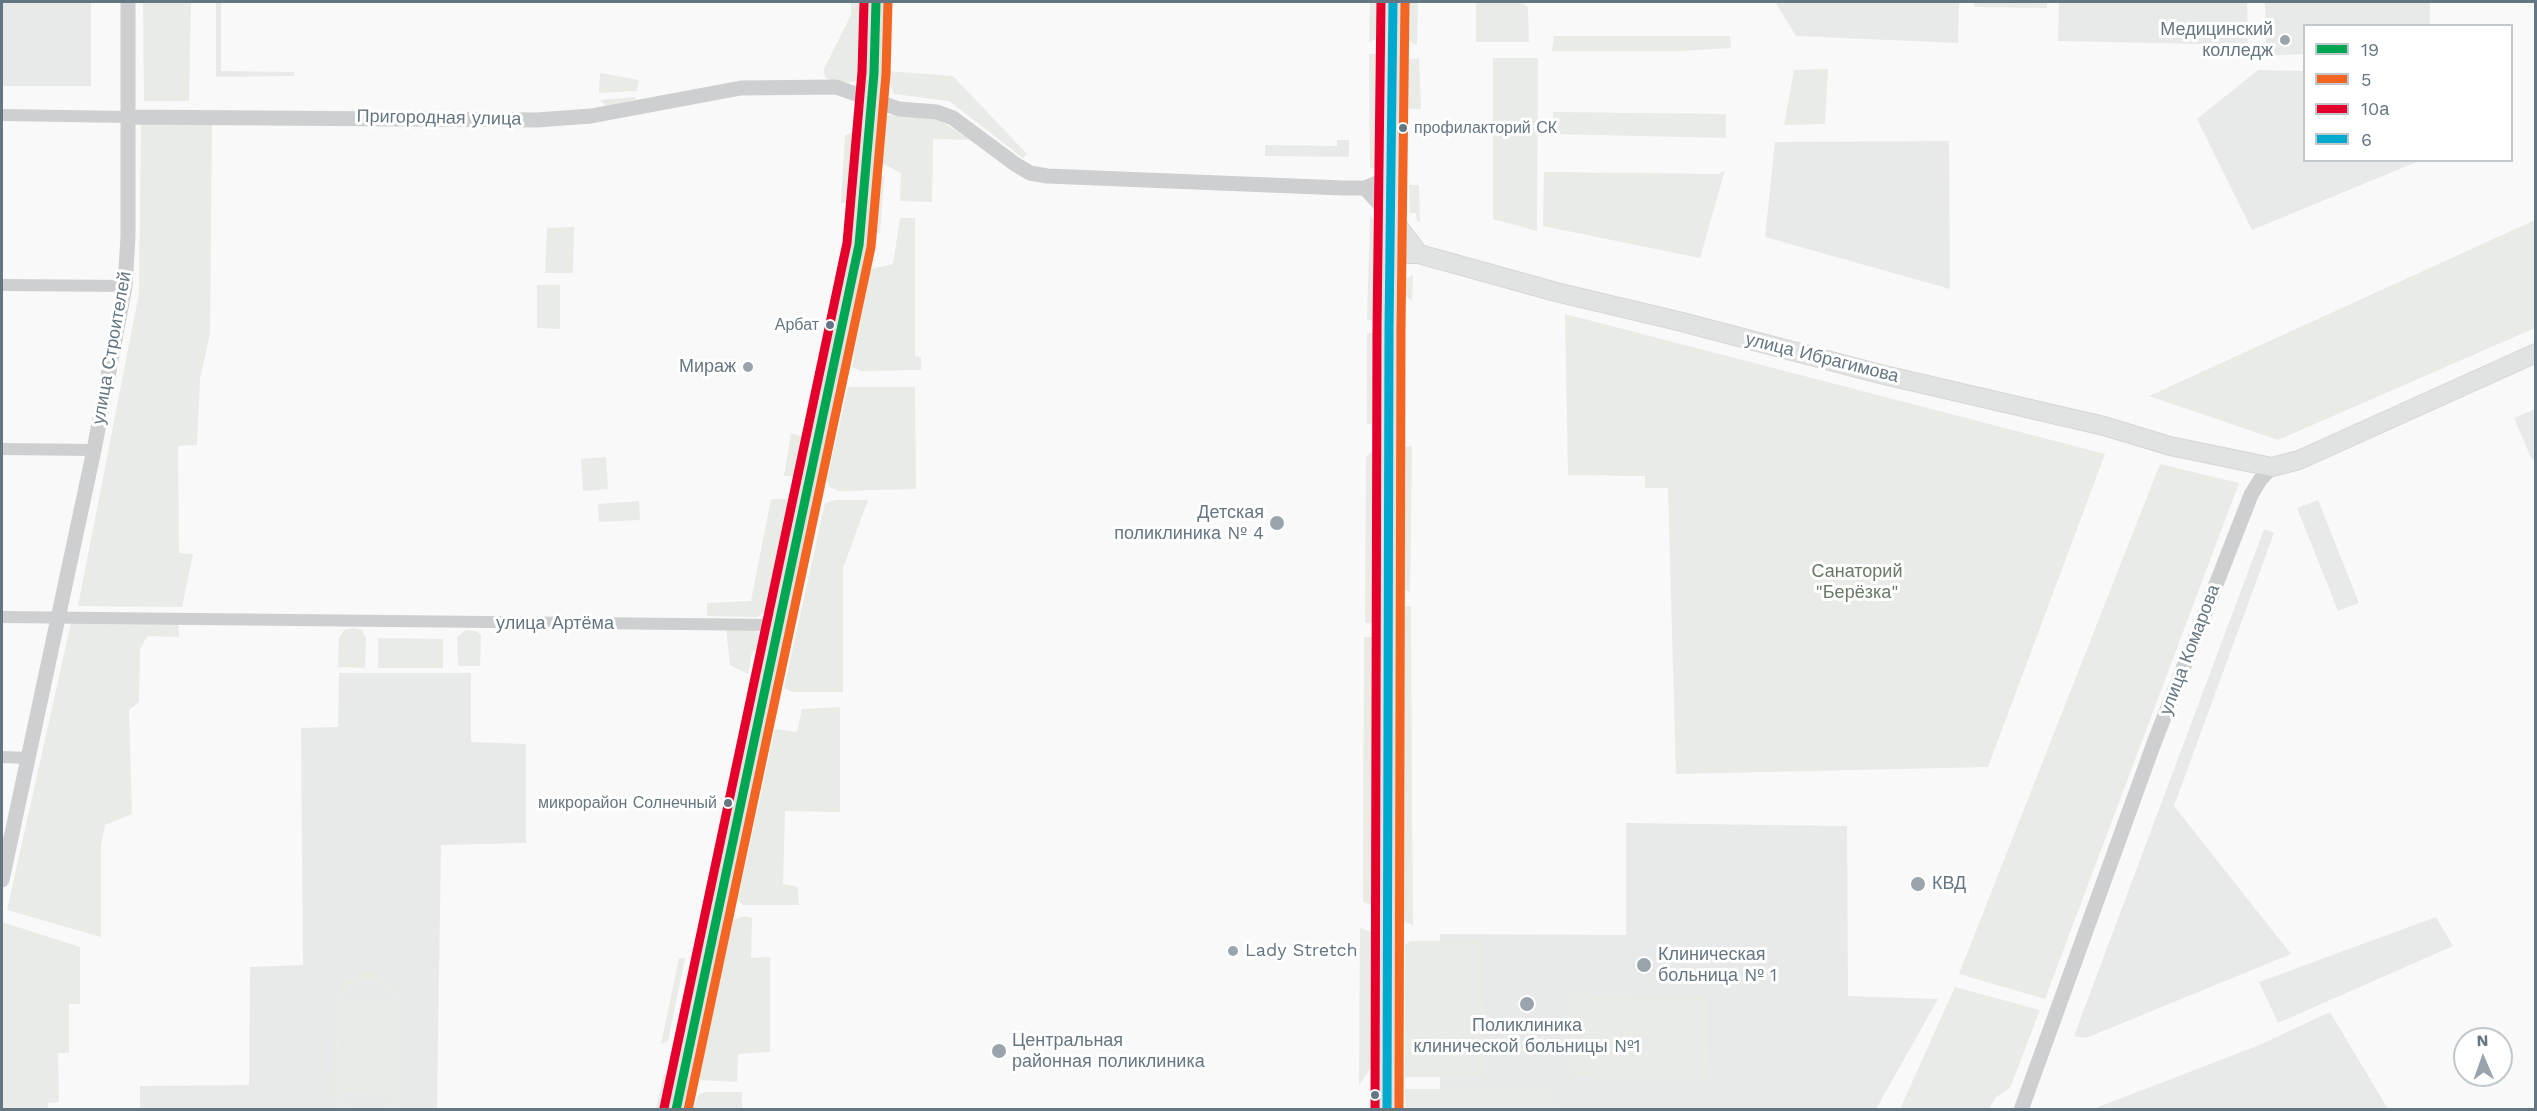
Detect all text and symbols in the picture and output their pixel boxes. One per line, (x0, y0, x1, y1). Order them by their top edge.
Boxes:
place label: Медицинский колледж (2160, 19, 2273, 62)
legend (2303, 24, 2513, 162)
marker: Медицинский колледж (2278, 33, 2292, 47)
text: 19 (2361, 39, 2379, 60)
text: 5 (2361, 69, 2371, 90)
text: 10а (2361, 98, 2389, 119)
street label: Пригородная улица (357, 106, 521, 130)
place label: профилакторий СК (1414, 118, 1557, 138)
marker: профилакторий СК (1397, 122, 1409, 134)
text: 6 (2361, 129, 2372, 150)
street label: улица Строителей (88, 270, 136, 426)
place label: Арбат (775, 315, 819, 335)
marker: Арбат (824, 319, 836, 331)
street label: улица Ибрагимова (1743, 328, 1901, 388)
place label: Мираж (679, 356, 736, 378)
marker: Мираж (741, 360, 755, 374)
place label: Детская поликлиника № 4 (1114, 502, 1264, 544)
marker: Детская поликлиника № 4 (1268, 514, 1286, 532)
park label: Санаторий "Берёзка" (1812, 561, 1902, 604)
street label: улица Комарова (2155, 582, 2225, 718)
street label: улица Артёма (496, 613, 614, 635)
place label: микрорайон Солнечный (538, 793, 717, 813)
marker: микрорайон Солнечный (722, 797, 734, 809)
place label: КВД (1932, 873, 1966, 895)
marker: КВД (1909, 875, 1927, 893)
place label: Lady Stretch (1245, 940, 1358, 962)
marker: Lady Stretch (1226, 944, 1240, 958)
place label: Клиническая больница № 1 (1658, 944, 1777, 986)
marker: Клиническая больница № 1 (1635, 956, 1653, 974)
marker: Поликлиника клинической больницы №1 (1518, 995, 1536, 1013)
place label: Поликлиника клинической больницы №1 (1413, 1015, 1641, 1058)
north arrow (2453, 1027, 2513, 1087)
place label: Центральная районная поликлиника (1012, 1030, 1205, 1072)
text: N (2476, 1031, 2489, 1050)
marker: Центральная районная поликлиника (990, 1042, 1008, 1060)
unlabelled marker (1369, 1089, 1381, 1101)

